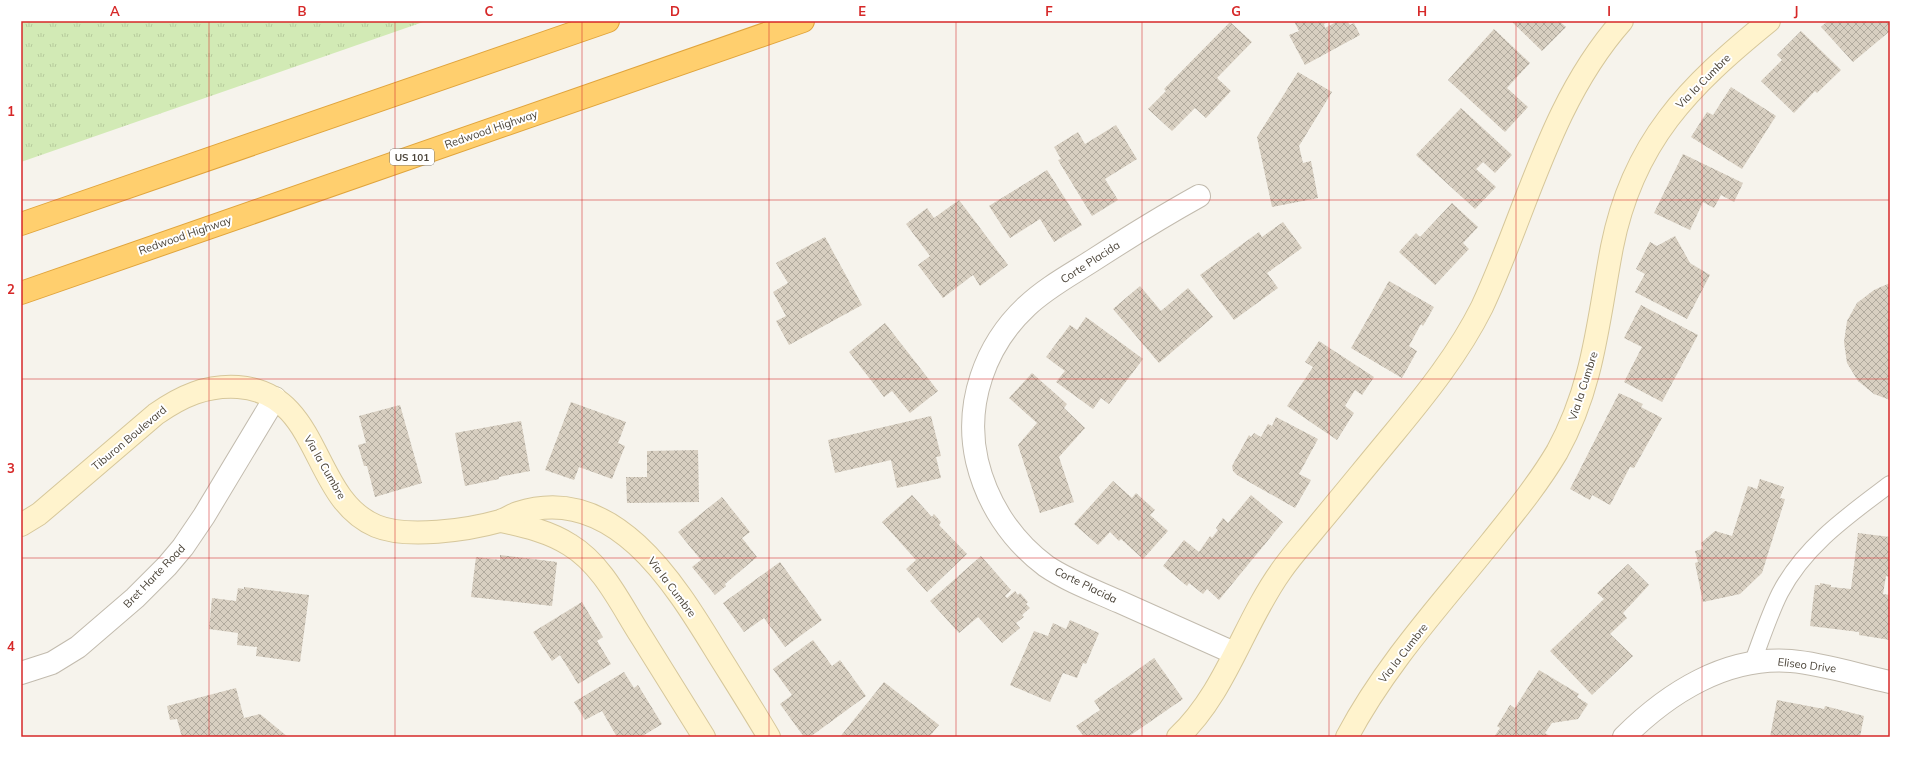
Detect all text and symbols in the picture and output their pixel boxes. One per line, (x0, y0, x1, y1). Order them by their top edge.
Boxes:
text: A (110, 3, 120, 19)
text: B (298, 3, 307, 19)
text: C (485, 3, 494, 19)
text: D (670, 3, 680, 19)
text: E (858, 3, 866, 19)
text: F (1045, 3, 1053, 19)
text: G (1231, 3, 1241, 19)
text: H (1417, 3, 1427, 19)
text: I (1607, 3, 1611, 19)
text: J (1794, 3, 1798, 19)
street label: Via la Cumbre (1673, 51, 1733, 111)
text: 1 (7, 103, 15, 119)
street label: Redwood Highway (443, 106, 540, 151)
road number: US 101 (390, 149, 434, 165)
street label: Redwood Highway (137, 212, 234, 257)
street label: Corte Placida (1058, 238, 1122, 286)
text: 2 (7, 281, 15, 297)
street label: Via la Cumbre (1565, 350, 1601, 422)
street label: Tiburon Boulevard (89, 403, 169, 473)
street label: Via la Cumbre (301, 432, 349, 502)
text: 3 (7, 460, 15, 476)
street label: Bret Harte Road (120, 541, 188, 611)
street label: Via la Cumbre (645, 554, 699, 620)
street label: Corte Placida (1052, 564, 1120, 606)
street label: Via la Cumbre (1375, 620, 1431, 686)
text: 4 (7, 638, 15, 654)
street label: Eliseo Drive (1777, 654, 1837, 676)

